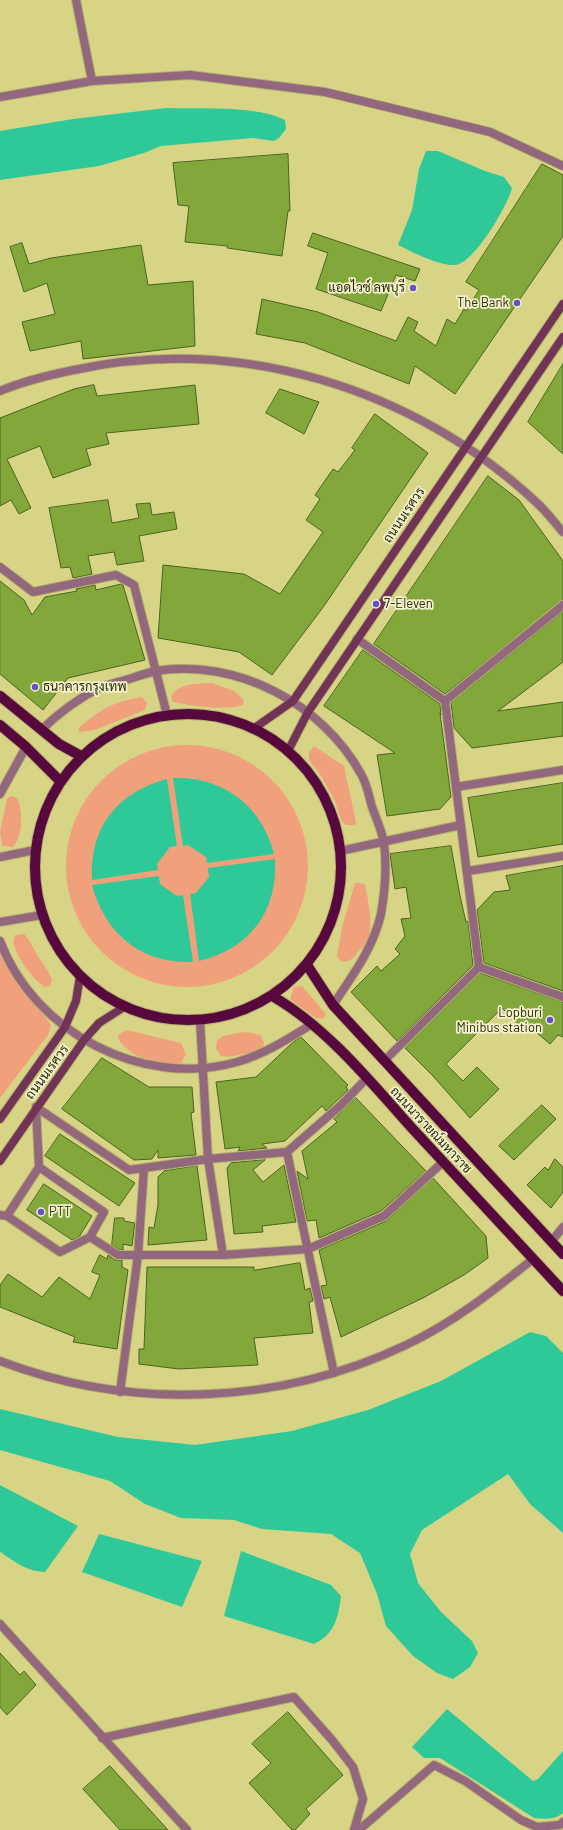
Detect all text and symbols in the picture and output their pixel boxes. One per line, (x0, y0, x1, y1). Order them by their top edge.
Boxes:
place label: แอดไวซ์ ลพบุรี (328, 280, 405, 296)
marker: แอดไวซ์ ลพบุรี (408, 283, 418, 293)
place label: The Bank (457, 295, 509, 311)
marker: The Bank (512, 298, 522, 308)
street label: ถนนนเรศวร (380, 484, 428, 546)
place label: 7-Eleven (384, 596, 433, 612)
marker: 7-Eleven (371, 599, 381, 609)
place label: ธนาคารกรุงเทพ (43, 679, 127, 695)
marker: ธนาคารกรุงเทพ (30, 682, 40, 692)
place label: Lopburi Minibus station (456, 1005, 542, 1036)
marker: Lopburi Minibus station (545, 1015, 555, 1025)
street label: ถนนนเรศวร (22, 1042, 72, 1102)
street label: ถนนนารายณ์มหาราช (387, 1084, 475, 1176)
place label: PTT (49, 1204, 71, 1220)
marker: PTT (36, 1207, 46, 1217)

